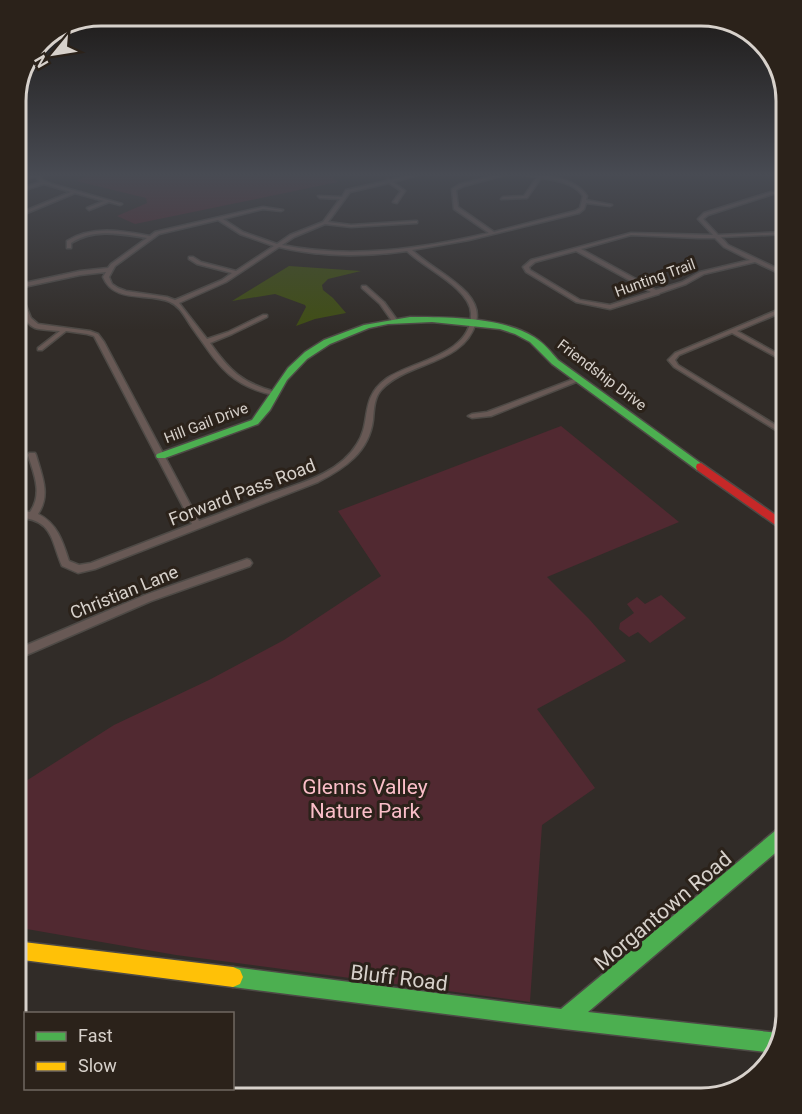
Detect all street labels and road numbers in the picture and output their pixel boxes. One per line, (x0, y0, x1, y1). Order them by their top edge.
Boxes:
street label: Hunting Trail (612, 255, 698, 301)
street label: Friendship Drive (554, 336, 650, 414)
street label: Hill Gail Drive (161, 399, 251, 447)
street label: Forward Pass Road (166, 454, 318, 530)
street label: Christian Lane (67, 561, 181, 623)
street label: Morgantown Road (590, 847, 736, 975)
street label: Bluff Road (349, 960, 449, 996)

